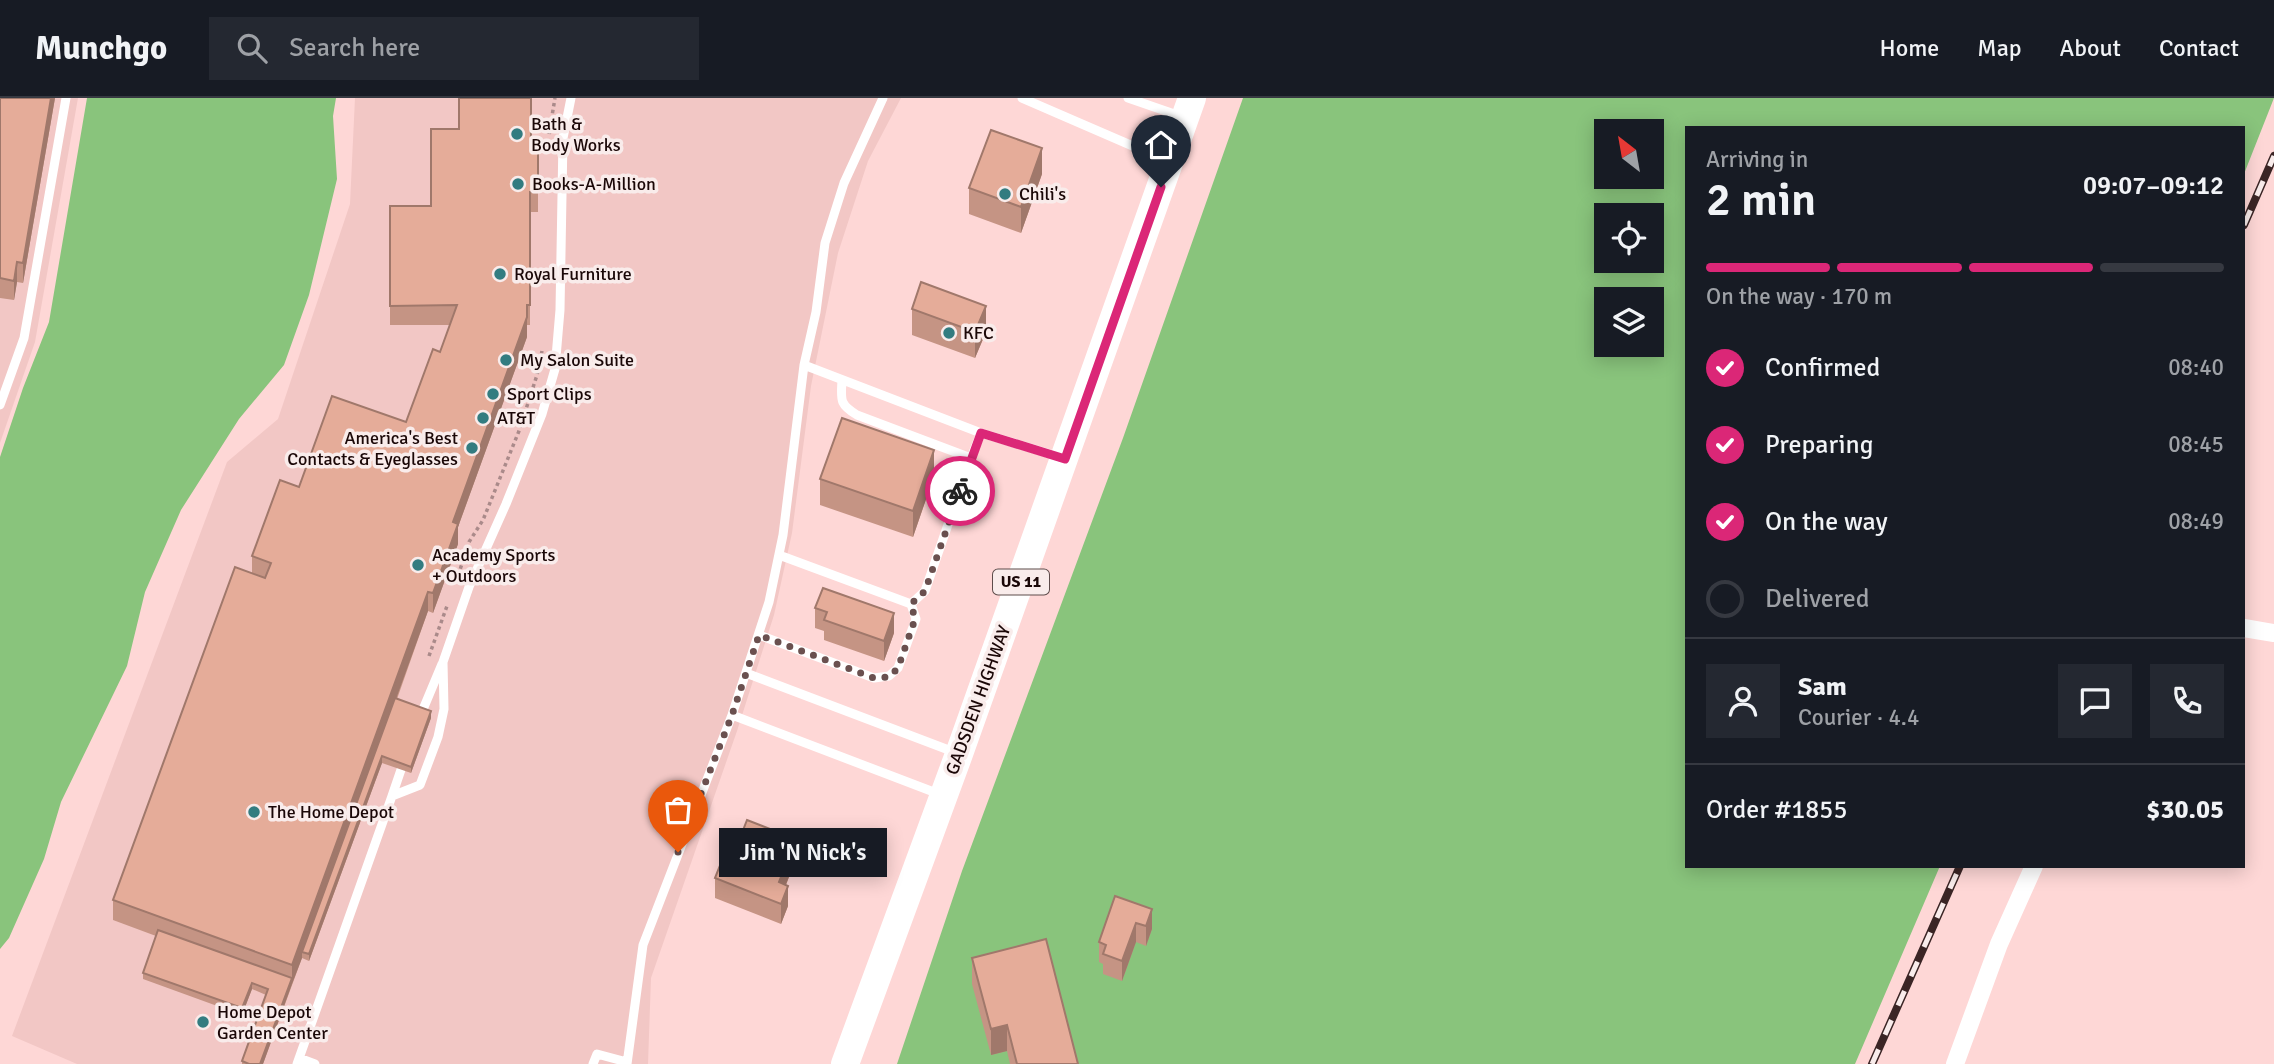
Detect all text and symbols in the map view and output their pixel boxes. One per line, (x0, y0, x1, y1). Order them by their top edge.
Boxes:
search box (209, 17, 699, 80)
text: Munchgo (35, 28, 167, 69)
icon: search (233, 29, 271, 67)
text: Search here (289, 32, 420, 64)
text: Home (1879, 33, 1939, 63)
text: Map (1977, 33, 2022, 63)
text: About (2060, 33, 2121, 63)
text: Contact (2159, 33, 2239, 63)
place label: Bath & Body Works (531, 113, 621, 156)
pin (1131, 115, 1191, 187)
north arrow (1594, 119, 1664, 189)
map controls (1594, 119, 1664, 357)
marker: Bath & Body Works (509, 126, 525, 142)
icon: home (1142, 126, 1180, 164)
text: Arriving in (1706, 145, 1808, 174)
text: 09:07–09:12 (2083, 170, 2224, 202)
text: 2 min (1706, 172, 1816, 228)
place label: Books-A-Million (532, 173, 656, 195)
marker: Books-A-Million (510, 176, 526, 192)
place label: Chili's (1019, 183, 1066, 205)
marker: Chili's (997, 186, 1013, 202)
button: locate (1594, 203, 1664, 273)
place label: Royal Furniture (514, 263, 632, 285)
marker: Royal Furniture (492, 266, 508, 282)
text: On the way · 170 m (1706, 282, 1892, 311)
button: layers (1594, 287, 1664, 357)
place label: KFC (963, 322, 994, 344)
marker: KFC (941, 325, 957, 341)
place label: My Salon Suite (520, 349, 634, 371)
icon: check (1706, 349, 1744, 387)
marker: My Salon Suite (498, 352, 514, 368)
text: Confirmed (1765, 352, 1880, 384)
text: 08:40 (2168, 353, 2224, 382)
place label: Sport Clips (507, 383, 592, 405)
marker: Sport Clips (485, 386, 501, 402)
place label: AT&T (497, 407, 535, 429)
marker: AT&T (475, 410, 491, 426)
icon: check (1706, 426, 1744, 464)
place label: America's Best Contacts & Eyeglasses (287, 427, 458, 470)
text: Preparing (1765, 429, 1873, 461)
text: 08:45 (2168, 430, 2224, 459)
marker: America's Best Contacts & Eyeglasses (464, 440, 480, 456)
courier (925, 456, 995, 526)
icon: bike (941, 472, 979, 510)
icon: check (1706, 503, 1744, 541)
text: On the way (1765, 506, 1888, 538)
text: 08:49 (2168, 507, 2224, 536)
place label: Academy Sports + Outdoors (432, 544, 556, 587)
marker: Academy Sports + Outdoors (410, 557, 426, 573)
road number: US 11 (993, 569, 1049, 594)
text: Delivered (1765, 583, 1870, 615)
street label: GADSDEN HIGHWAY (941, 622, 1015, 778)
button: person (1706, 664, 1780, 738)
button: chat (2058, 664, 2132, 738)
button: phone (2150, 664, 2224, 738)
text: Sam (1798, 671, 1847, 703)
text: Courier · 4.4 (1798, 703, 1919, 732)
pin (648, 780, 708, 852)
icon: bag (659, 791, 697, 829)
text: Order #1855 (1706, 794, 1847, 826)
text: $30.05 (2146, 794, 2224, 826)
place label: The Home Depot (268, 801, 394, 823)
marker: The Home Depot (246, 804, 262, 820)
callout: Jim 'N Nick's (720, 828, 888, 876)
text: Jim 'N Nick's (740, 838, 866, 867)
place label: Home Depot Garden Center (217, 1001, 328, 1044)
marker: Home Depot Garden Center (195, 1014, 211, 1030)

